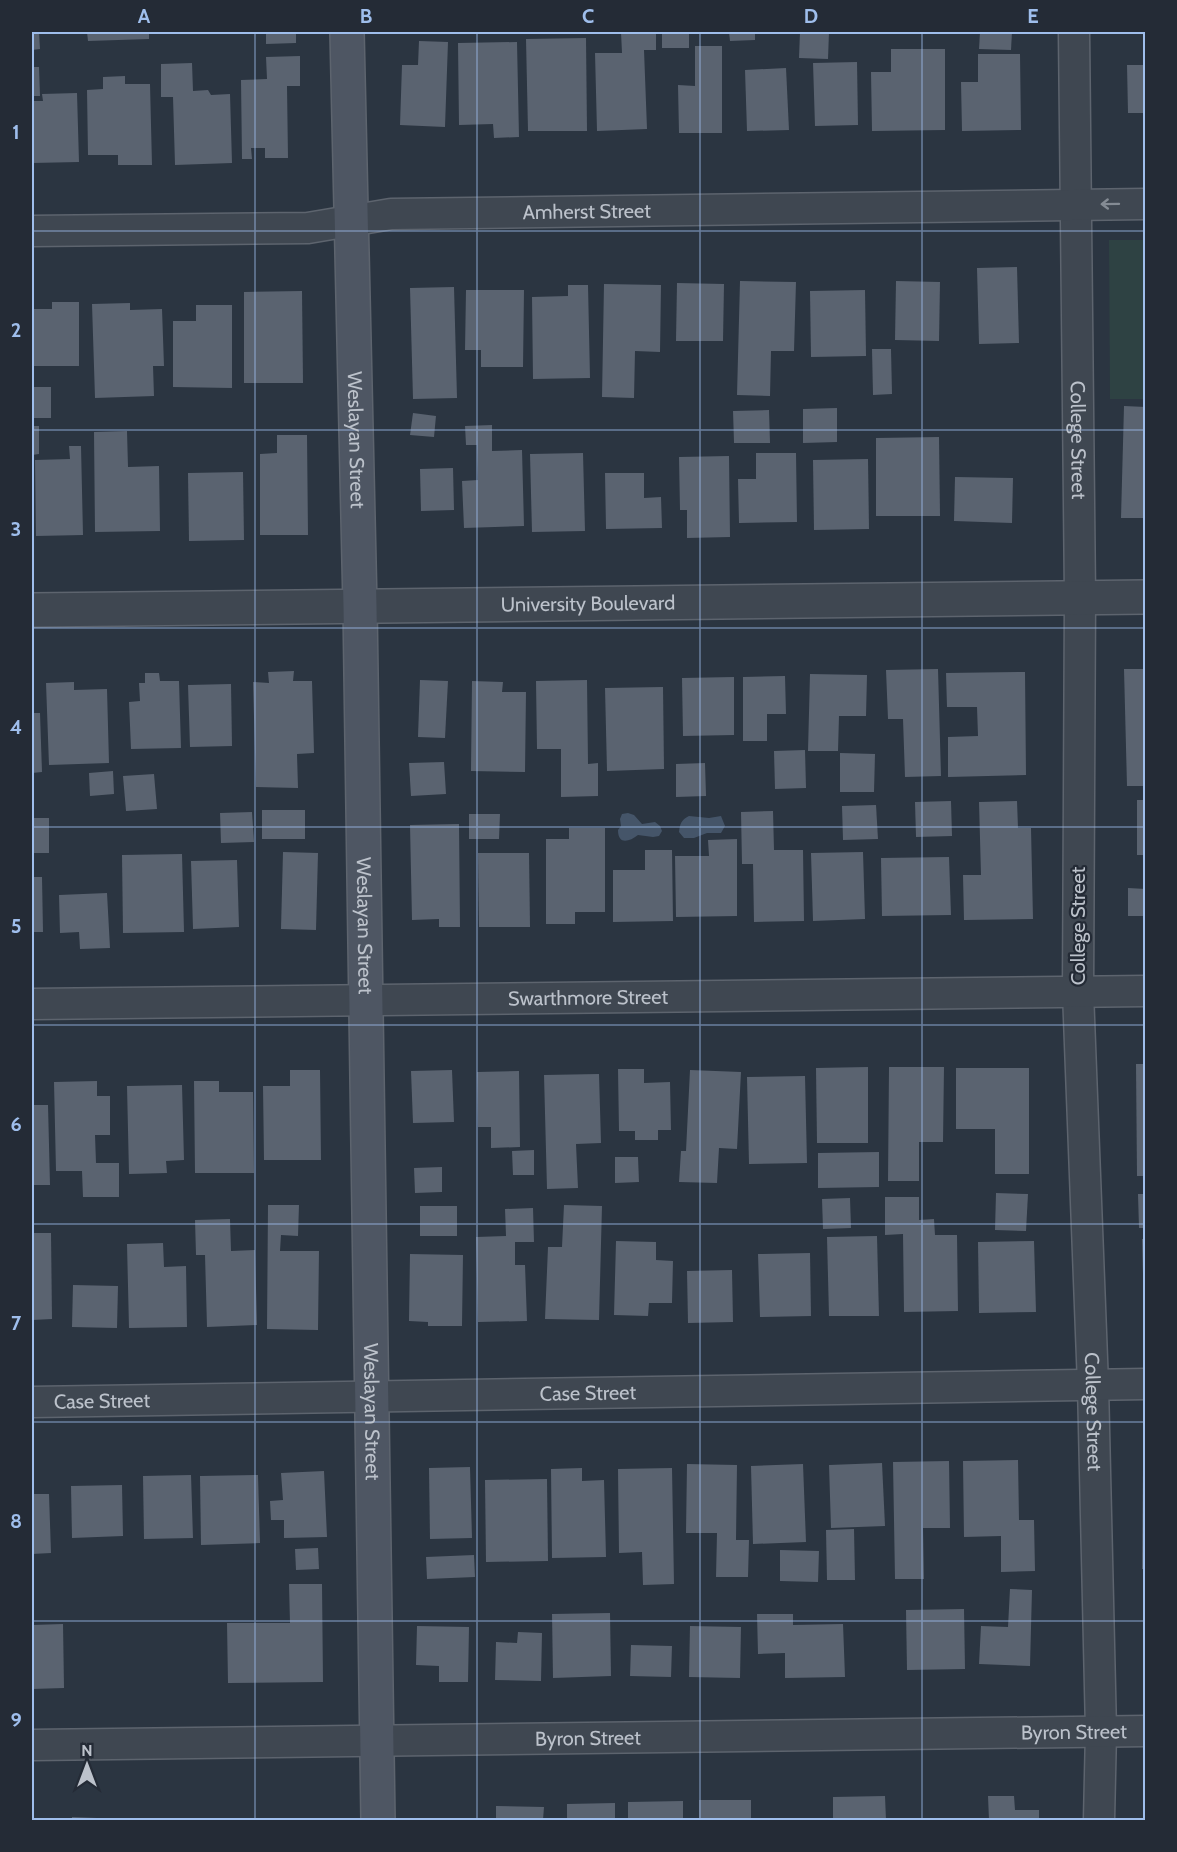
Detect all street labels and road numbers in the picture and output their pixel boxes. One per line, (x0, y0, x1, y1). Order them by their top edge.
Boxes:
street label: Amherst Street (523, 199, 651, 224)
street label: Weslayan Street (343, 371, 370, 509)
street label: College Street (1066, 380, 1091, 500)
street label: University Boulevard (501, 590, 675, 617)
street label: Weslayan Street (352, 857, 378, 995)
street label: College Street (1066, 866, 1090, 985)
street label: Swarthmore Street (508, 985, 668, 1010)
street label: Weslayan Street (359, 1343, 385, 1481)
street label: College Street (1080, 1352, 1107, 1472)
street label: Case Street (540, 1380, 637, 1406)
street label: Case Street (54, 1388, 151, 1414)
street label: Byron Street (1021, 1719, 1127, 1745)
street label: Byron Street (535, 1725, 641, 1751)

